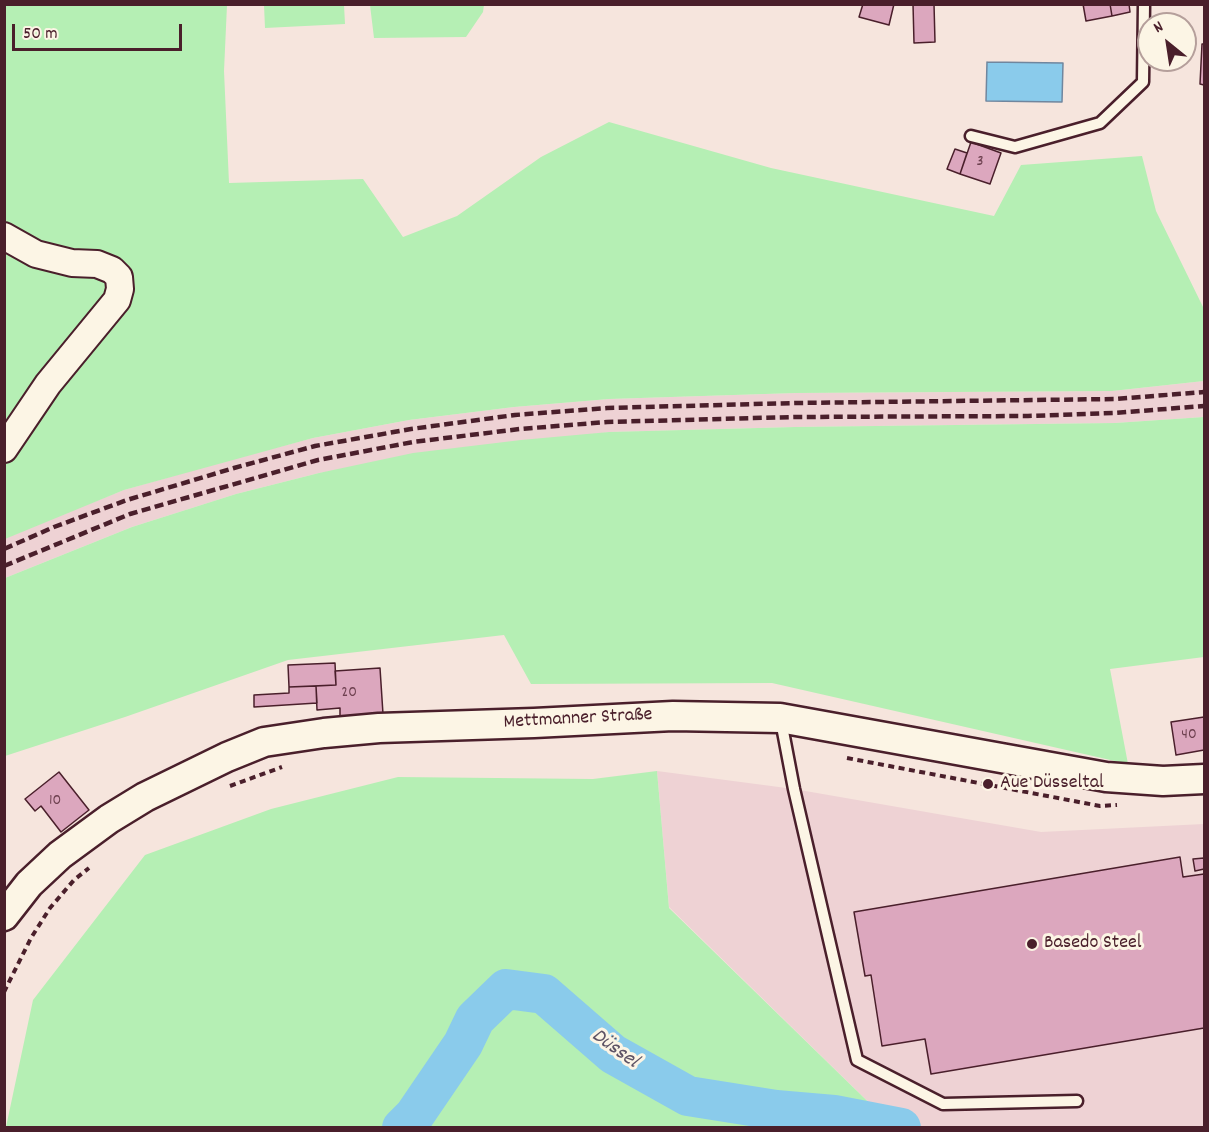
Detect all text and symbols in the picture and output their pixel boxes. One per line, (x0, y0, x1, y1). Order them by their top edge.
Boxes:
scale bar (15, 12, 184, 50)
north arrow (1137, 12, 1197, 72)
text: N (1150, 16, 1168, 40)
text: 50 m (23, 22, 58, 47)
house number: 3 (976, 153, 984, 173)
house number: 20 (341, 684, 357, 704)
street label: Mettmanner Straße (503, 704, 653, 736)
house number: 40 (1181, 726, 1197, 746)
place label: Aue Düsseltal (1000, 772, 1104, 796)
marker: Aue Düsseltal (981, 777, 995, 791)
house number: 10 (49, 792, 61, 812)
place label: Basedo Steel (1044, 932, 1141, 956)
marker: Basedo Steel (1025, 937, 1039, 951)
water label: Düssel (586, 1025, 642, 1075)

